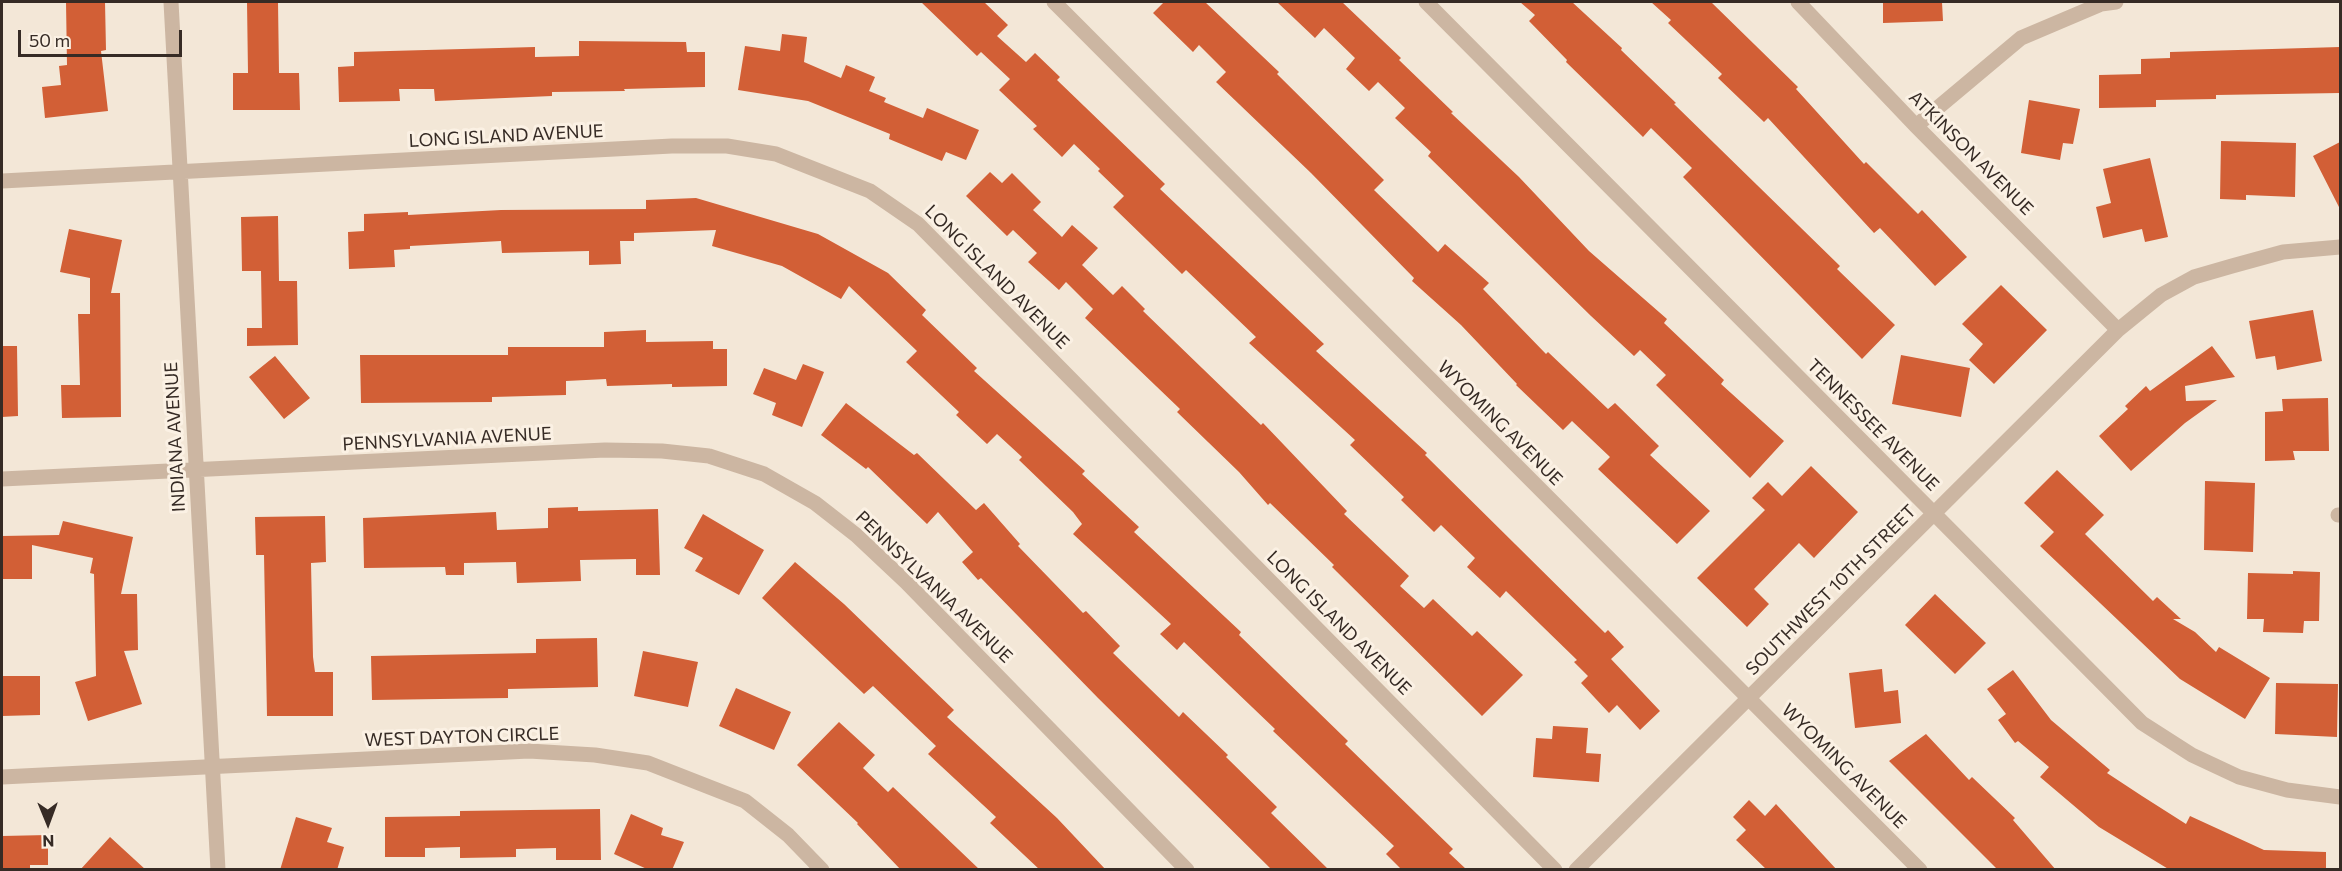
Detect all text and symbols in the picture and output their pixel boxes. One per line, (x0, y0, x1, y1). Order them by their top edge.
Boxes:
scale bar (21, 18, 184, 56)
text: 50 m (29, 29, 70, 51)
street label: ATKINSON AVENUE (1904, 86, 2038, 220)
street label: LONG ISLAND AVENUE (408, 120, 604, 152)
street label: LONG ISLAND AVENUE (920, 200, 1074, 354)
street label: TENNESSEE AVENUE (1803, 355, 1943, 495)
street label: WYOMING AVENUE (1433, 356, 1567, 490)
street label: INDIANA AVENUE (160, 361, 190, 513)
street label: PENNSYLVANIA AVENUE (342, 423, 552, 455)
street label: SOUTHWEST 10TH STREET (1741, 500, 1921, 680)
street label: PENNSYLVANIA AVENUE (851, 507, 1017, 667)
street label: LONG ISLAND AVENUE (1262, 546, 1416, 700)
street label: WYOMING AVENUE (1777, 699, 1911, 833)
street label: WEST DAYTON CIRCLE (364, 723, 560, 751)
north arrow (18, 793, 78, 853)
text: N (42, 832, 54, 851)

